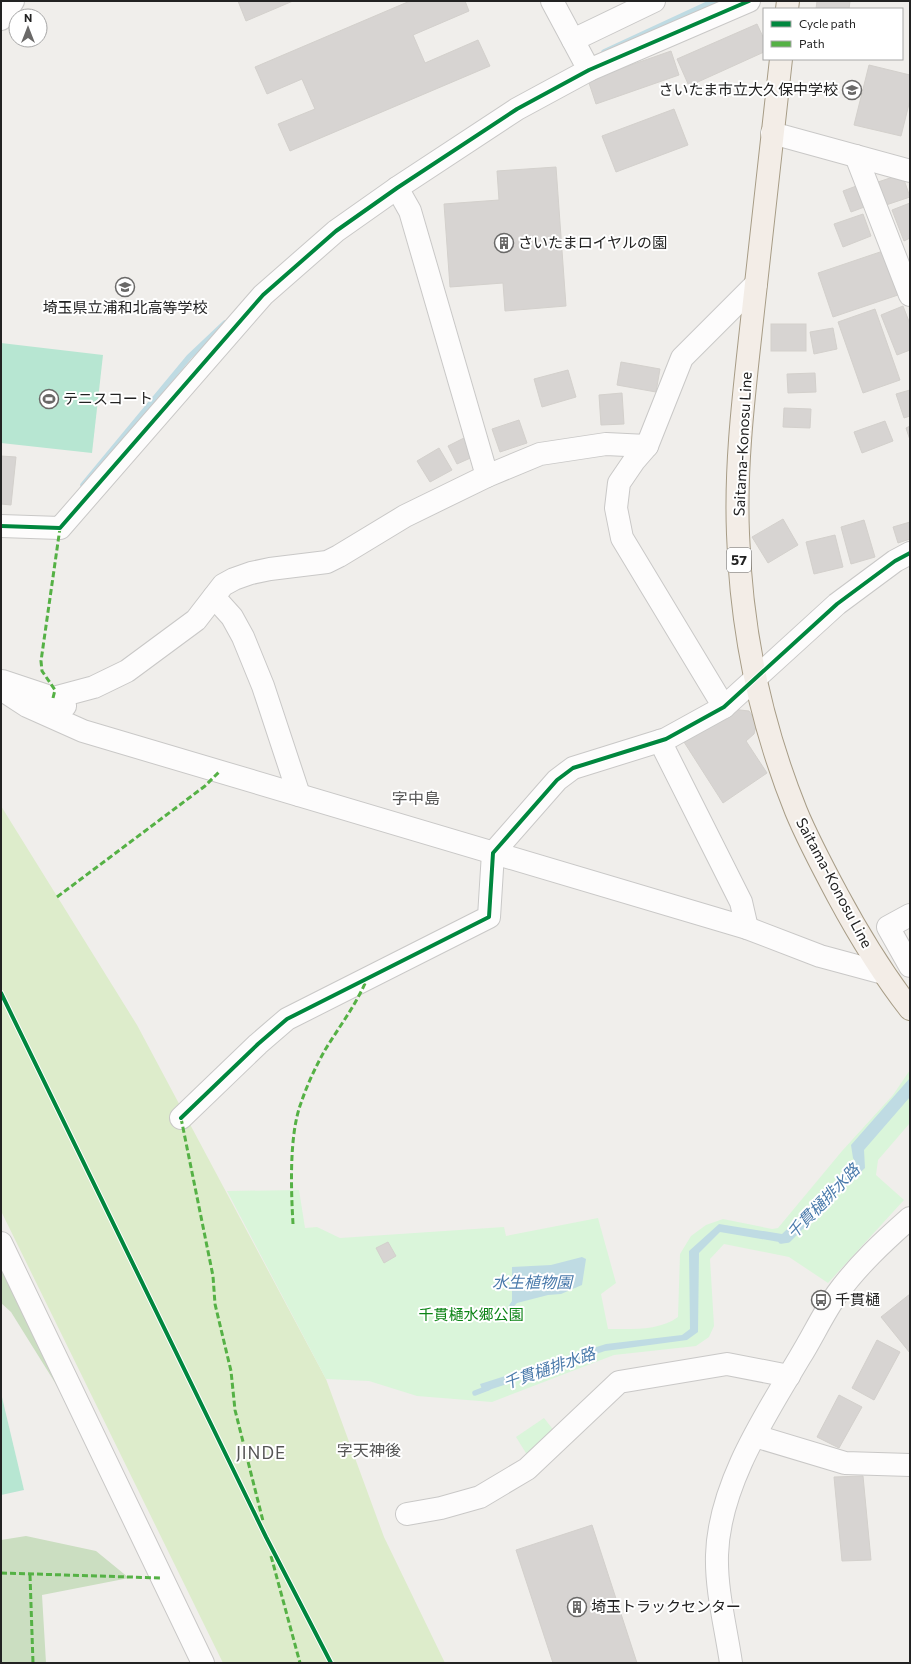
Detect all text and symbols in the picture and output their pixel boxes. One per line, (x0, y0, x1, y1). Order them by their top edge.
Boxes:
north arrow (8, 8, 48, 48)
legend (763, 8, 903, 60)
text: N (24, 11, 32, 24)
text: Cycle path (799, 16, 856, 30)
text: Path (799, 36, 825, 50)
school or university icon: さいたま市立大久保中学校 (841, 79, 863, 101)
place label: さいたま市立大久保中学校 (658, 80, 838, 98)
building icon: さいたまロイヤルの園 (493, 232, 515, 254)
place label: さいたまロイヤルの園 (518, 233, 667, 251)
school or university icon: 埼玉県立浦和北高等学校 (114, 276, 136, 298)
place label: 埼玉県立浦和北高等学校 (42, 298, 208, 316)
street label: Saitama-Konosu Line (729, 371, 755, 517)
sports icon: テニスコート (38, 388, 60, 410)
place label: テニスコート (63, 389, 153, 407)
road number: 57 (727, 548, 751, 572)
district label: 字中島 (392, 788, 440, 807)
street label: Saitama-Konosu Line (793, 814, 877, 951)
water label: 千貫樋排水路 (782, 1158, 864, 1242)
water label: 水生植物園 (492, 1272, 574, 1291)
bus stop icon: 千貫樋 (810, 1289, 832, 1311)
place label: 千貫樋 (835, 1290, 880, 1308)
park label: 千貫樋水郷公園 (418, 1305, 524, 1323)
water label: 千貫樋排水路 (500, 1342, 599, 1392)
district label: 字天神後 (337, 1440, 401, 1459)
district label: JINDE (236, 1442, 286, 1463)
building icon: 埼玉トラックセンター (566, 1596, 588, 1618)
place label: 埼玉トラックセンター (591, 1597, 741, 1615)

